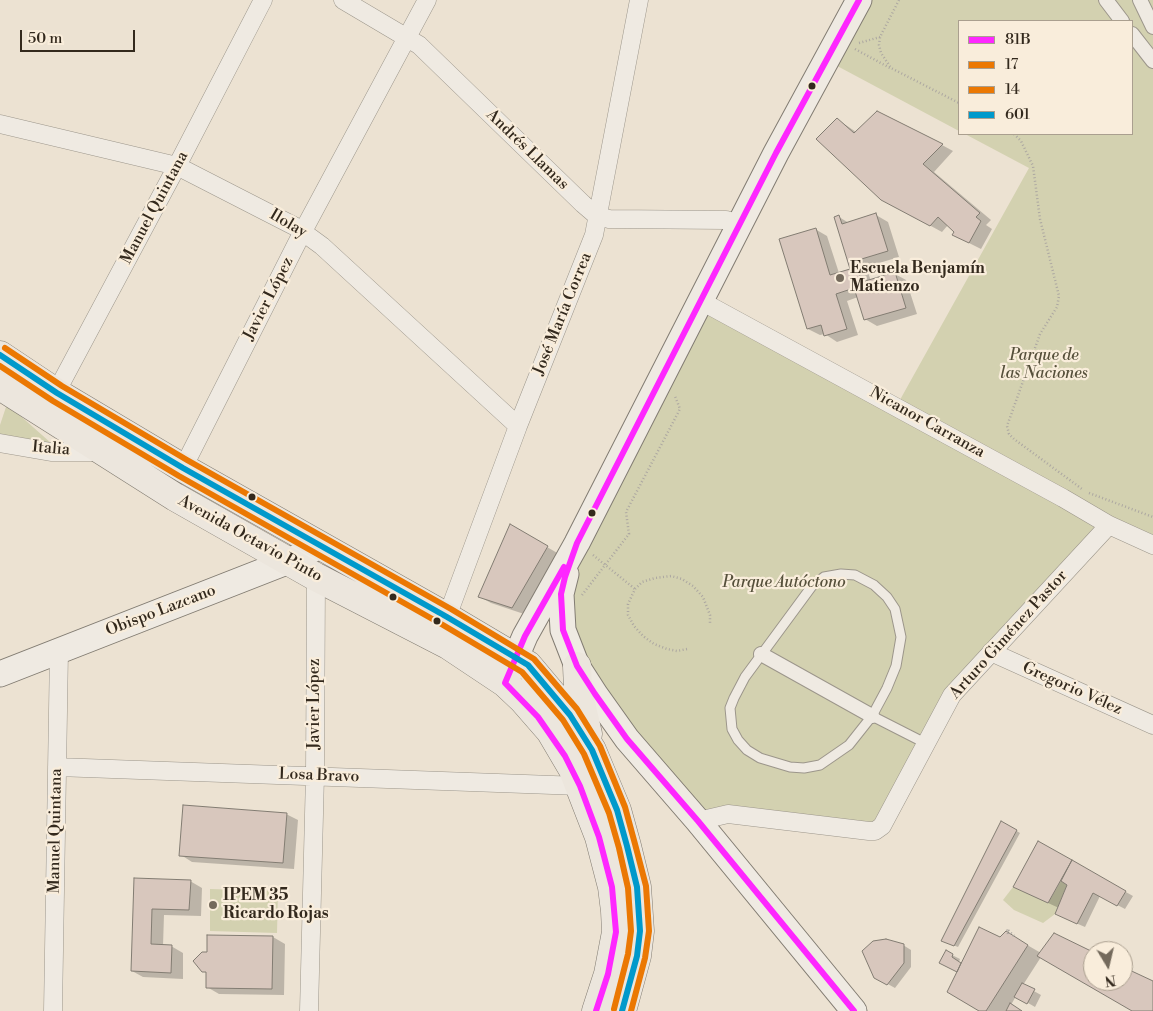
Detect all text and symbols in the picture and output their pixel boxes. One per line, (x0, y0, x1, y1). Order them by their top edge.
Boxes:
scale bar (22, 20, 138, 52)
legend (958, 20, 1133, 135)
text: 50 m (28, 29, 62, 48)
text: 81B (1005, 30, 1031, 49)
text: 17 (1005, 55, 1018, 74)
text: 14 (1005, 80, 1020, 99)
unlabelled marker (807, 81, 817, 91)
text: 601 (1005, 105, 1030, 124)
street label: Andrés Llamas (482, 106, 572, 194)
street label: Manuel Quintana (117, 148, 193, 268)
street label: Ilolay (266, 206, 310, 242)
street label: José María Correa (530, 250, 596, 378)
street label: Javier López (240, 254, 298, 344)
place label: Escuela Benjamín Matienzo (850, 259, 985, 297)
marker: Escuela Benjamín Matienzo (834, 272, 846, 284)
park label: Parque de las Naciones (1000, 346, 1088, 384)
street label: Nicanor Carranza (866, 383, 988, 463)
street label: Italia (31, 438, 71, 460)
street label: Avenida Octavio Pinto (175, 491, 325, 587)
unlabelled marker (247, 492, 257, 502)
unlabelled marker (587, 508, 597, 518)
street label: Arturo Giménez Pastor (946, 567, 1072, 703)
park label: Parque Autóctono (722, 573, 846, 593)
street label: Obispo Lazcano (103, 581, 219, 641)
unlabelled marker (388, 592, 398, 602)
unlabelled marker (432, 616, 442, 626)
street label: Gregorio Vélez (1019, 658, 1125, 720)
street label: Javier López (305, 659, 325, 749)
street label: Losa Bravo (278, 765, 360, 787)
street label: Manuel Quintana (45, 768, 67, 894)
place label: IPEM 35 Ricardo Rojas (223, 886, 329, 924)
marker: IPEM 35 Ricardo Rojas (207, 899, 219, 911)
north arrow (1083, 941, 1133, 991)
text: N (1103, 970, 1117, 990)

